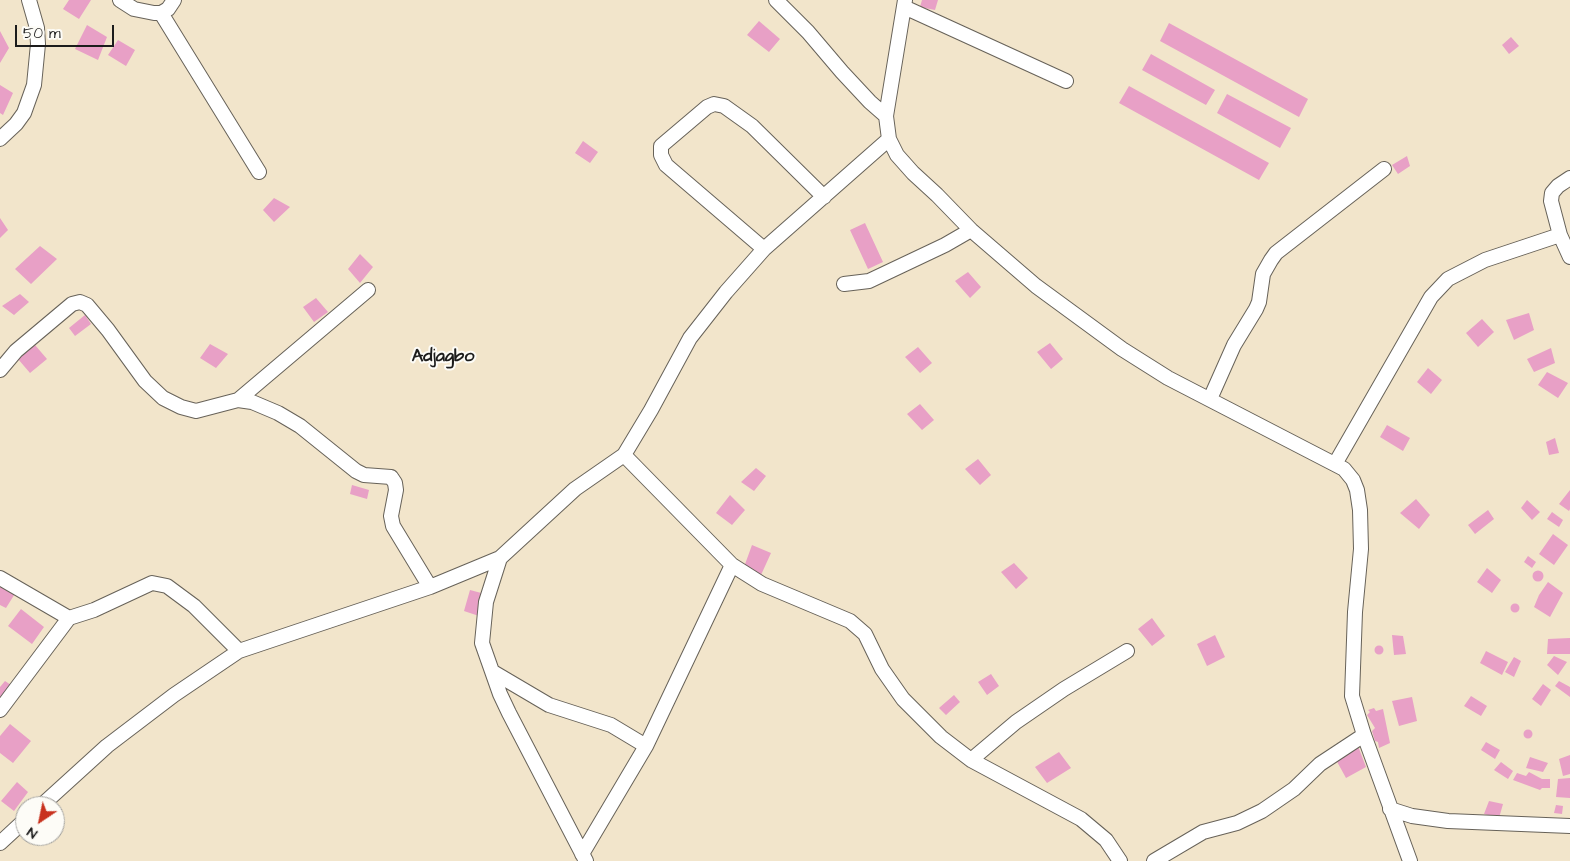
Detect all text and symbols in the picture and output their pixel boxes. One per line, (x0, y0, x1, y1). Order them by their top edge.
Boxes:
scale bar (18, 15, 116, 47)
text: 50 m (23, 23, 61, 44)
district label: Adjagbo (412, 346, 474, 368)
north arrow (15, 796, 65, 846)
text: N (23, 822, 41, 843)

